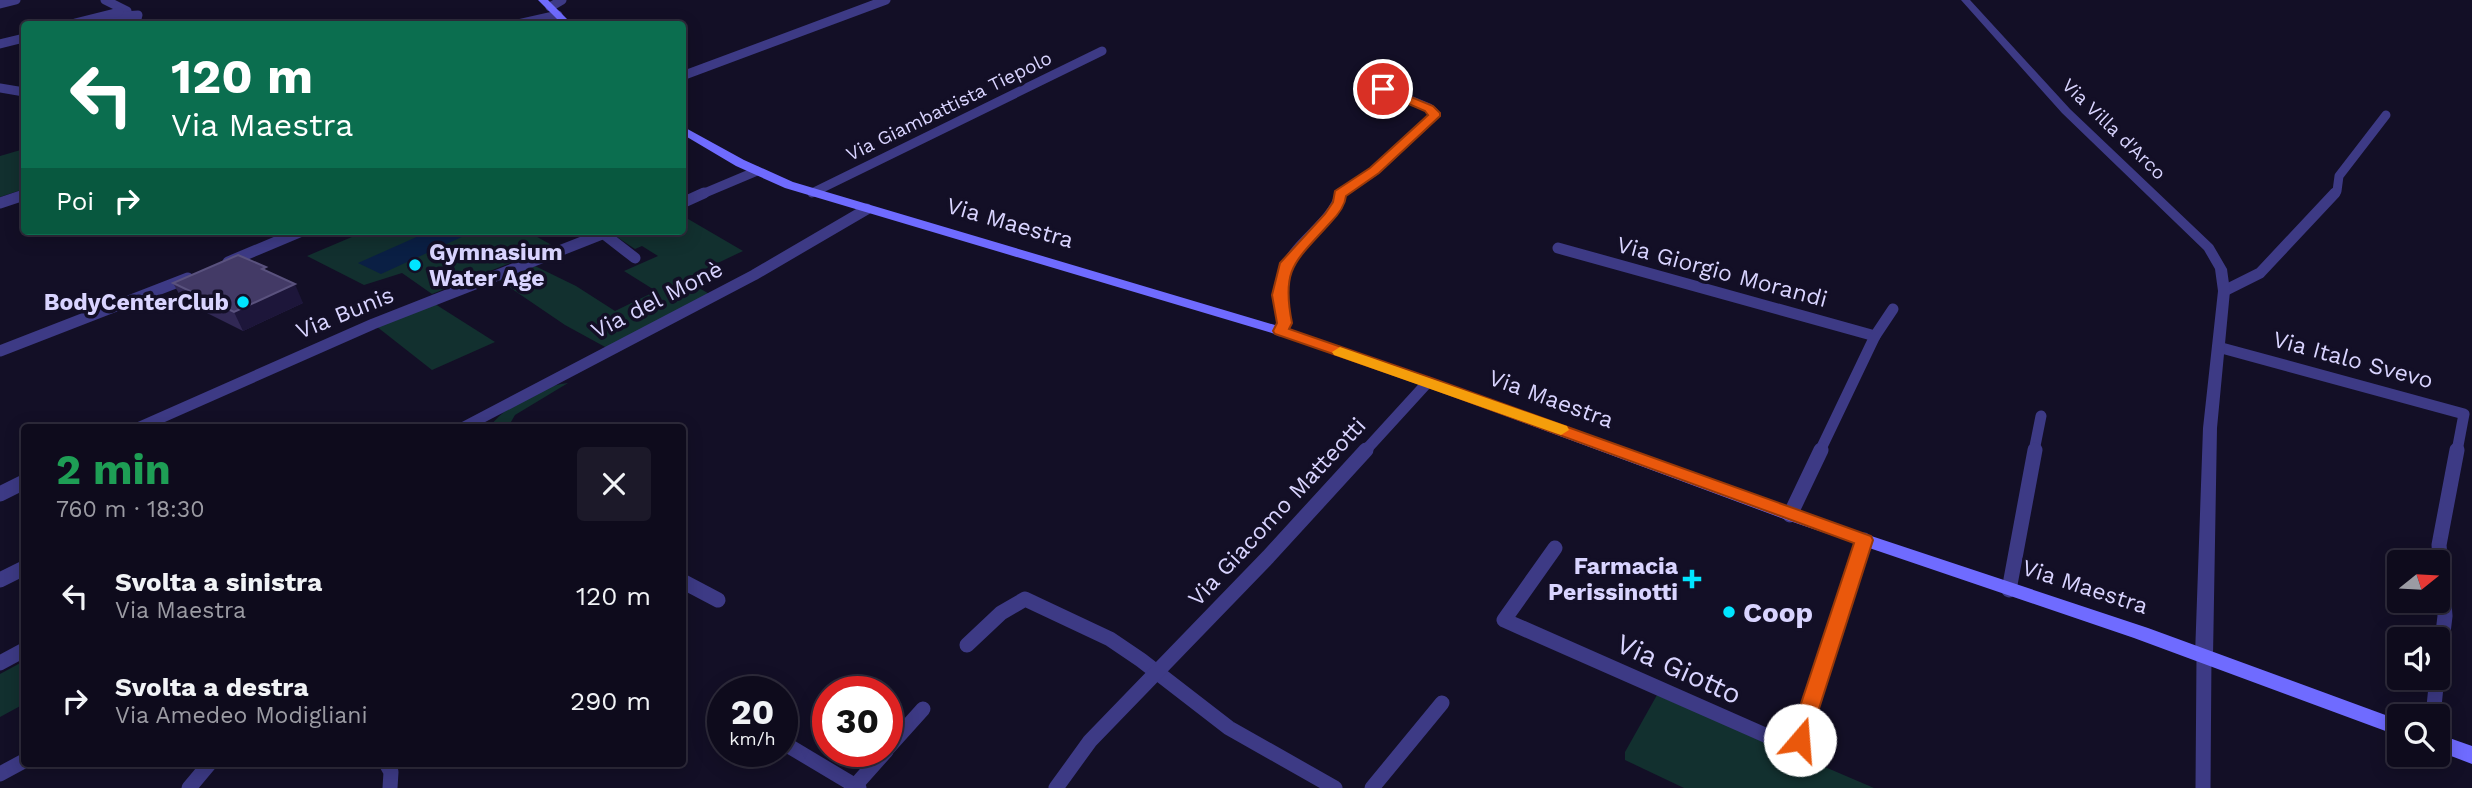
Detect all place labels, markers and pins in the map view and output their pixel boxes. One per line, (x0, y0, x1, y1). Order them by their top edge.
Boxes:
pin (1353, 59, 1413, 119)
place label: Gymnasium Water Age (429, 239, 563, 292)
marker: Gymnasium Water Age (407, 257, 423, 273)
place label: BodyCenterClub (44, 289, 229, 316)
marker: BodyCenterClub (235, 294, 251, 310)
place label: Farmacia Perissinotti (1548, 553, 1679, 606)
marker: Farmacia Perissinotti (1684, 571, 1700, 587)
place label: Coop (1743, 596, 1813, 629)
marker: Coop (1721, 604, 1737, 620)

